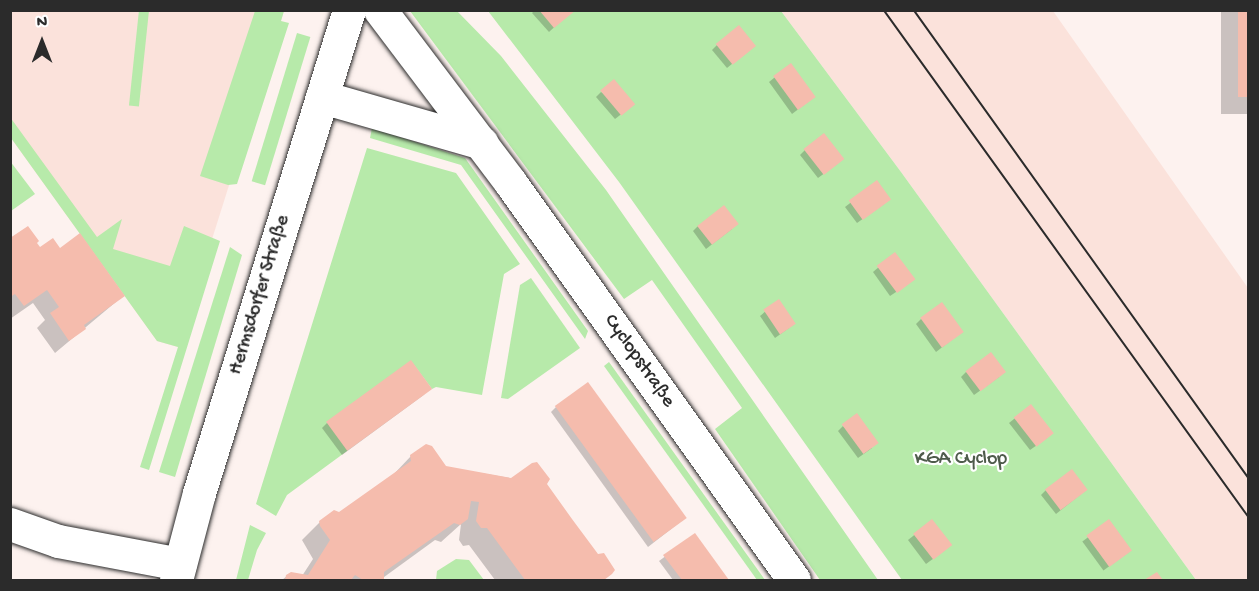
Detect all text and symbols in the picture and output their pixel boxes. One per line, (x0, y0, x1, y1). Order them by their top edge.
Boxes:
north arrow (12, 12, 72, 72)
text: N (37, 14, 47, 33)
street label: Hermsdorfer Straße (224, 212, 296, 378)
street label: Cyclopstraße (598, 310, 680, 412)
park label: KGA Cyclop (915, 447, 1007, 471)

